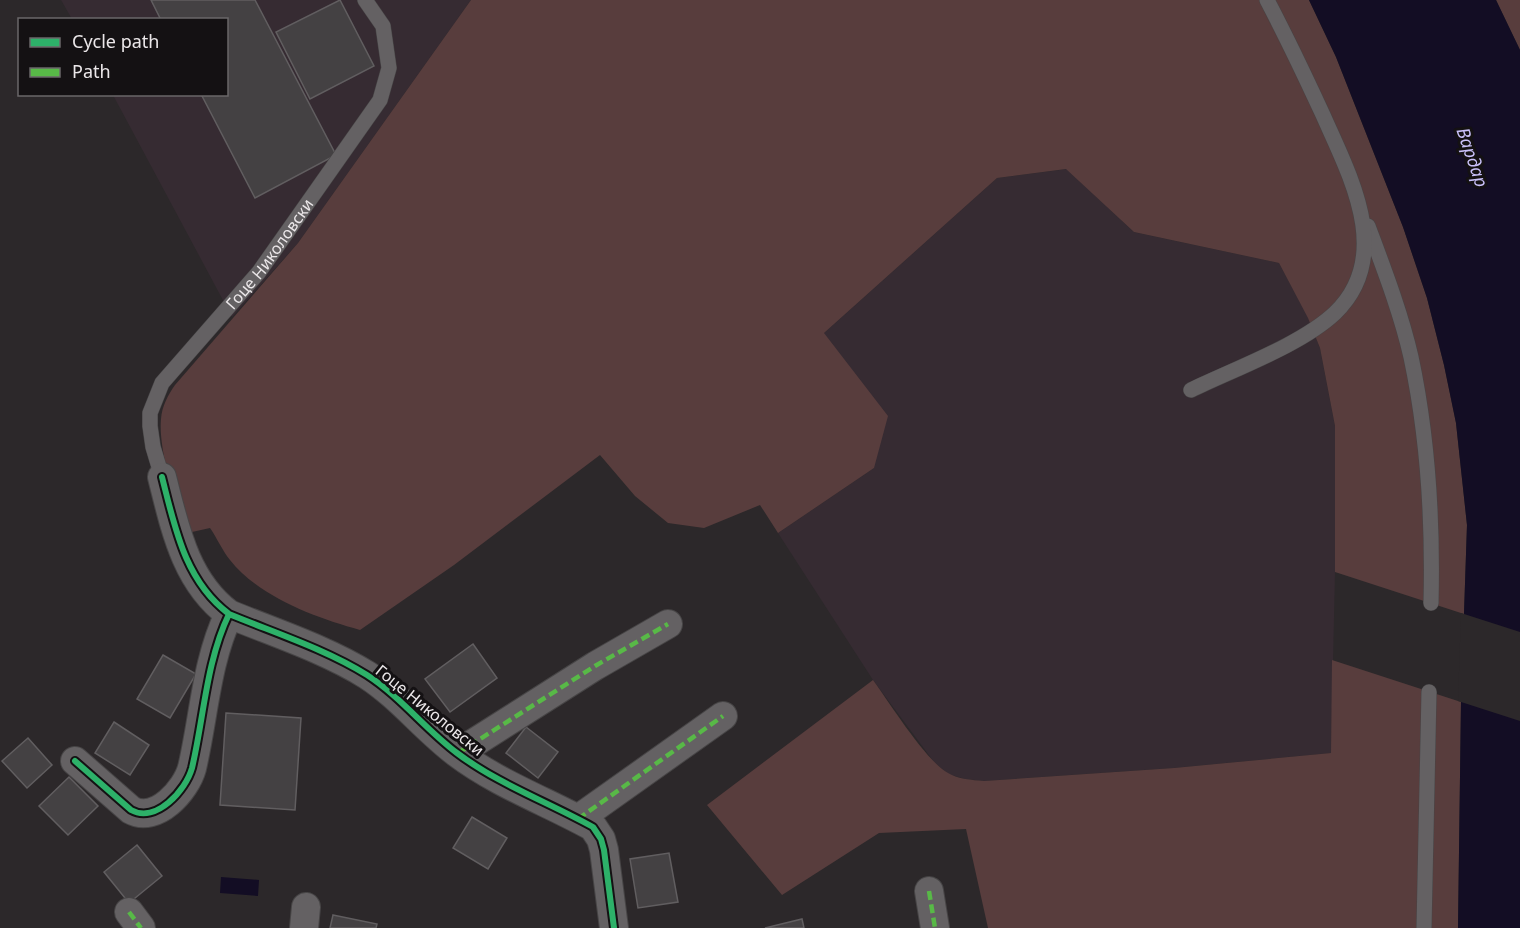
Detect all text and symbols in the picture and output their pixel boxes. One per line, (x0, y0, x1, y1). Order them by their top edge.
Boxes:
legend (18, 18, 228, 96)
text: Cycle path (72, 29, 159, 53)
text: Path (72, 59, 111, 83)
water label: Вардар (1452, 124, 1494, 190)
street label: Гоце Николовски (220, 194, 318, 314)
street label: Гоце Николовски (371, 659, 489, 761)

